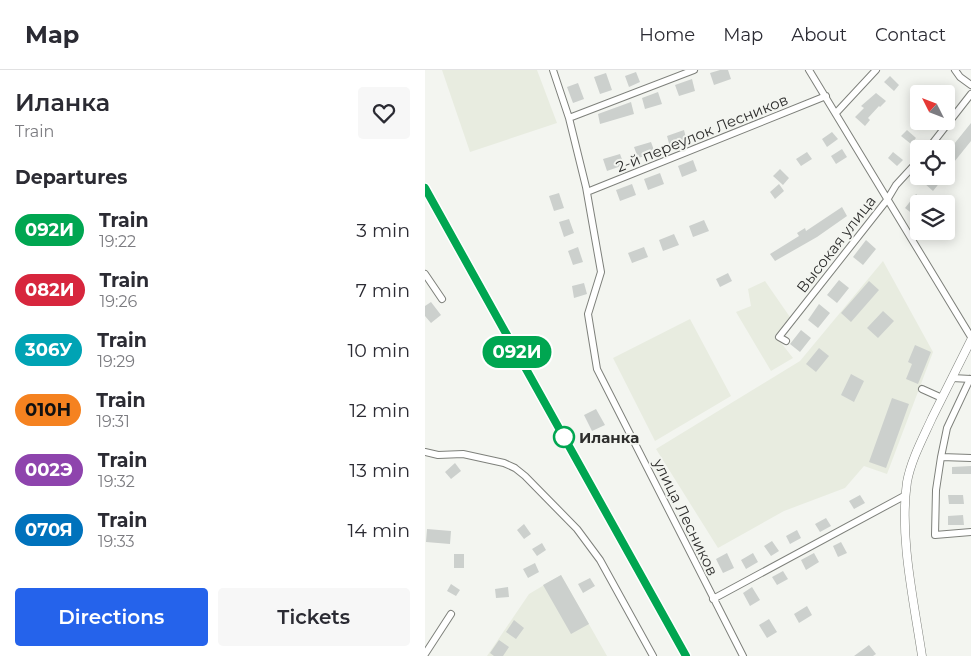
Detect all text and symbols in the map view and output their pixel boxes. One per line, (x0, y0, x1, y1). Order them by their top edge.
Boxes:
text: Map (25, 20, 79, 49)
text: Home (639, 24, 695, 46)
text: Map (723, 24, 763, 46)
text: About (791, 24, 847, 46)
text: Contact (875, 24, 946, 46)
north arrow (910, 85, 955, 130)
map controls (910, 85, 955, 240)
button: heart (358, 87, 410, 139)
text: Иланка (15, 88, 110, 117)
street label: 2-й переулок Лесников (613, 90, 791, 176)
text: Train (15, 122, 54, 141)
button: locate (910, 140, 955, 185)
text: Departures (15, 166, 127, 189)
street label: Высокая улица (792, 192, 880, 296)
button: layers (910, 195, 955, 240)
text: Train (99, 209, 149, 232)
text: 092И (25, 219, 74, 241)
text: 3 min (356, 219, 410, 242)
text: 19:22 (99, 232, 136, 251)
text: Train (100, 269, 149, 292)
text: 082И (25, 279, 75, 301)
text: 7 min (356, 279, 410, 302)
text: 19:26 (100, 292, 137, 311)
text: Train (97, 329, 147, 352)
line badge: 092И (482, 336, 552, 368)
text: 306У (25, 339, 72, 361)
text: 10 min (347, 339, 410, 362)
text: 092И (492, 341, 542, 363)
text: 19:29 (97, 352, 135, 371)
text: Train (96, 389, 146, 412)
text: 010Н (25, 399, 71, 421)
text: 12 min (349, 399, 410, 422)
text: 19:31 (96, 412, 130, 431)
marker: Иланка (553, 426, 575, 448)
place label: Иланка (579, 428, 639, 447)
text: Train (98, 449, 147, 472)
street label: улица Лесников (649, 454, 723, 579)
text: 002Э (25, 459, 73, 481)
text: 13 min (349, 459, 410, 482)
text: 19:32 (98, 472, 135, 491)
text: Train (98, 509, 147, 532)
text: 070Я (25, 519, 73, 541)
text: 14 min (347, 519, 410, 542)
text: 19:33 (98, 532, 135, 551)
button: Directions (15, 588, 208, 646)
button: Tickets (218, 588, 410, 646)

